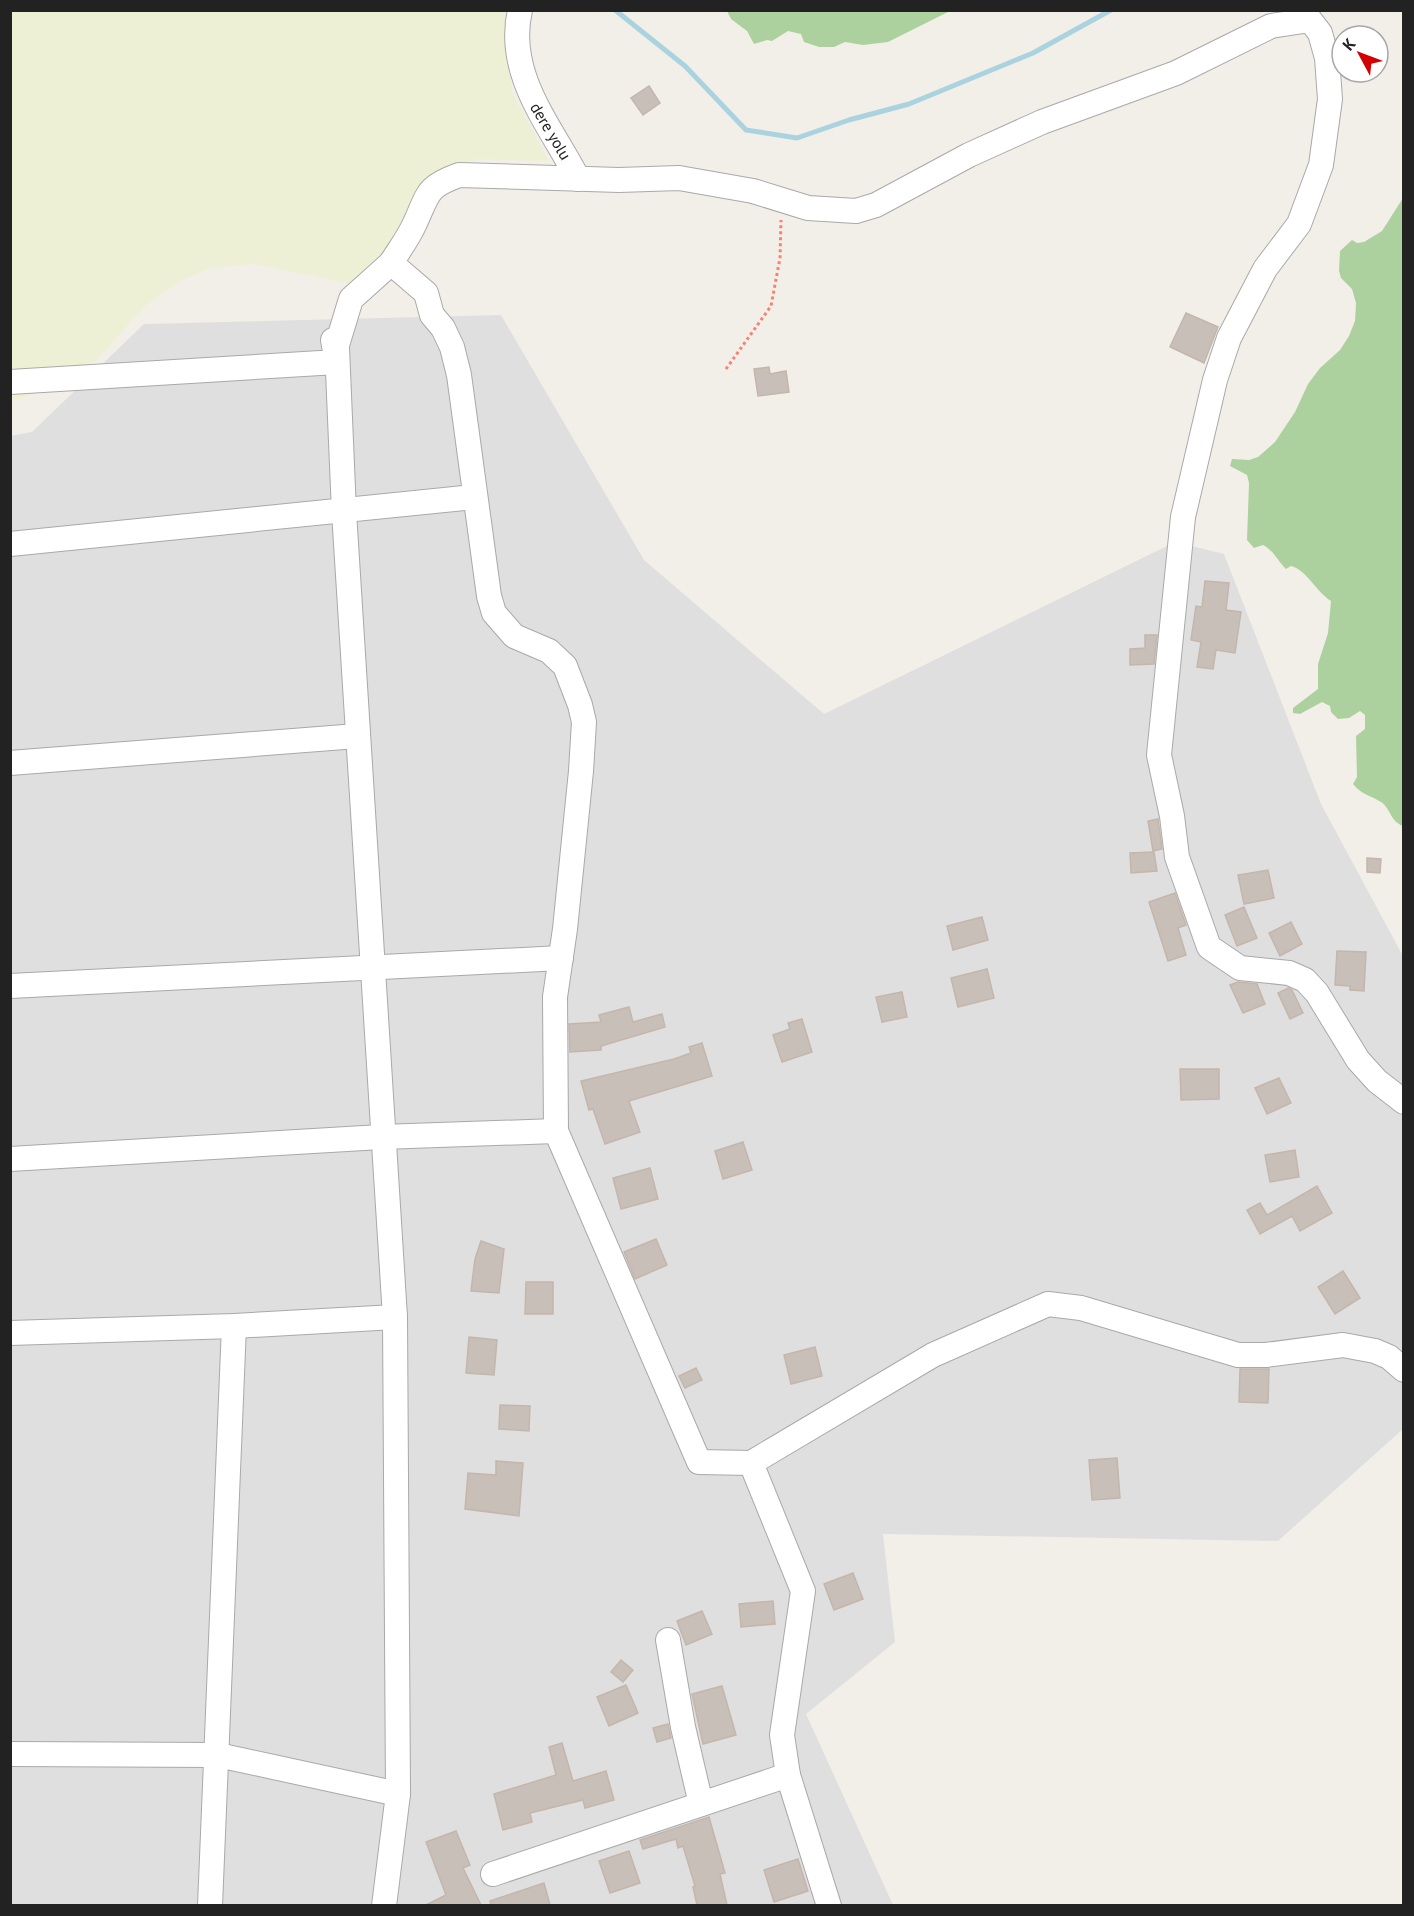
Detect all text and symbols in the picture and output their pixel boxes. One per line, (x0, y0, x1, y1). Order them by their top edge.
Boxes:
north arrow (1330, 24, 1390, 84)
text: K (1338, 34, 1360, 54)
street label: dere yolu (526, 99, 576, 163)

